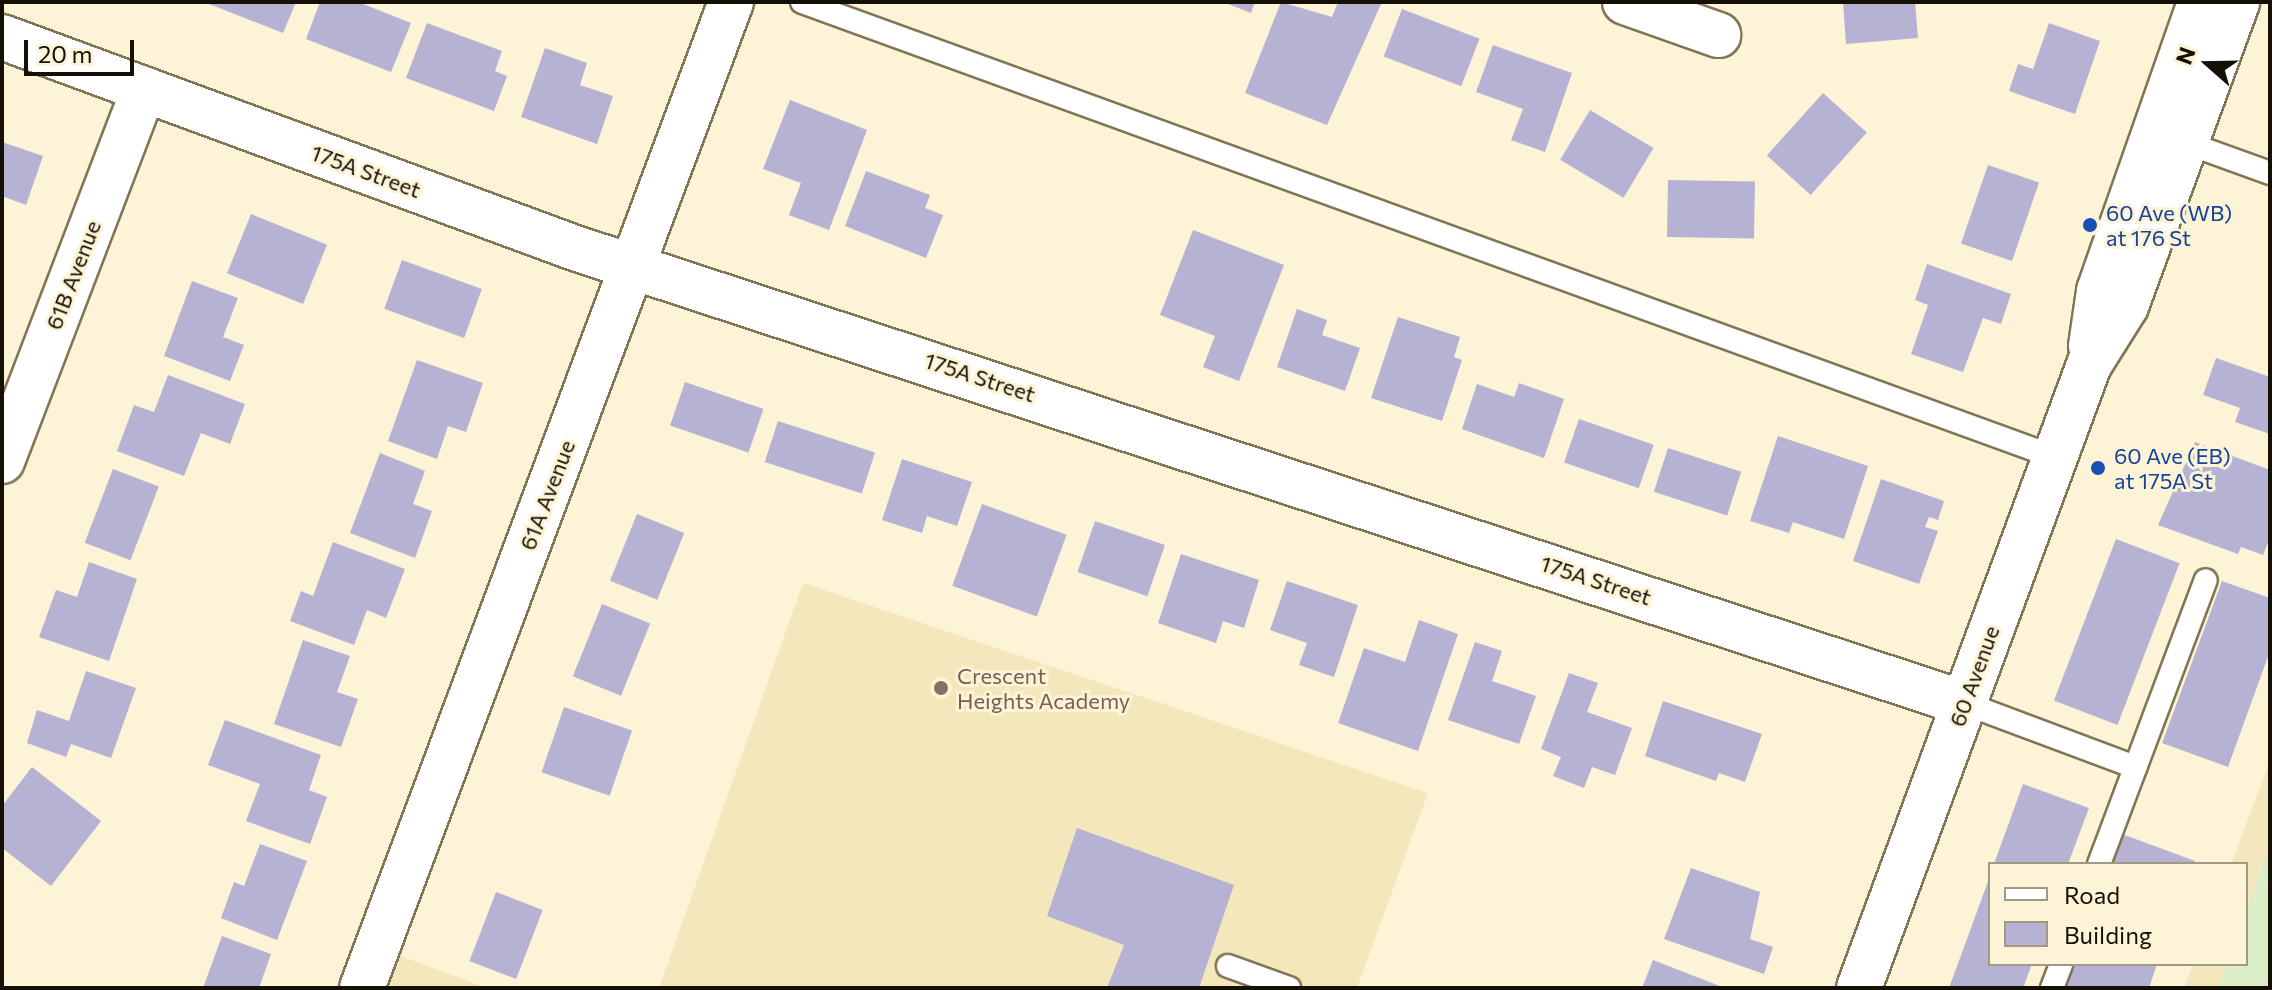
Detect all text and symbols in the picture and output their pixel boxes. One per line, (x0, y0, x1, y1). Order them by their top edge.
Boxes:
scale bar (28, 24, 138, 74)
north arrow (2168, 24, 2248, 104)
text: 20 m (38, 39, 92, 68)
text: N (2169, 43, 2200, 68)
street label: 175A Street (308, 139, 424, 203)
place label: 60 Ave (WB) at 176 St (2106, 199, 2232, 250)
marker: 60 Ave (WB) at 176 St (2081, 216, 2099, 234)
street label: 61B Avenue (40, 217, 106, 333)
street label: 175A Street (921, 347, 1039, 407)
street label: 61A Avenue (514, 436, 580, 554)
place label: 60 Ave (EB) at 175A St (2114, 442, 2231, 494)
marker: 60 Ave (EB) at 175A St (2089, 459, 2107, 477)
street label: 175A Street (1537, 550, 1655, 610)
street label: 60 Avenue (1944, 622, 2004, 730)
place label: Crescent Heights Academy (957, 662, 1130, 714)
marker: Crescent Heights Academy (932, 679, 950, 697)
legend (1988, 862, 2248, 966)
text: Road (2064, 880, 2120, 909)
text: Building (2064, 920, 2152, 949)

